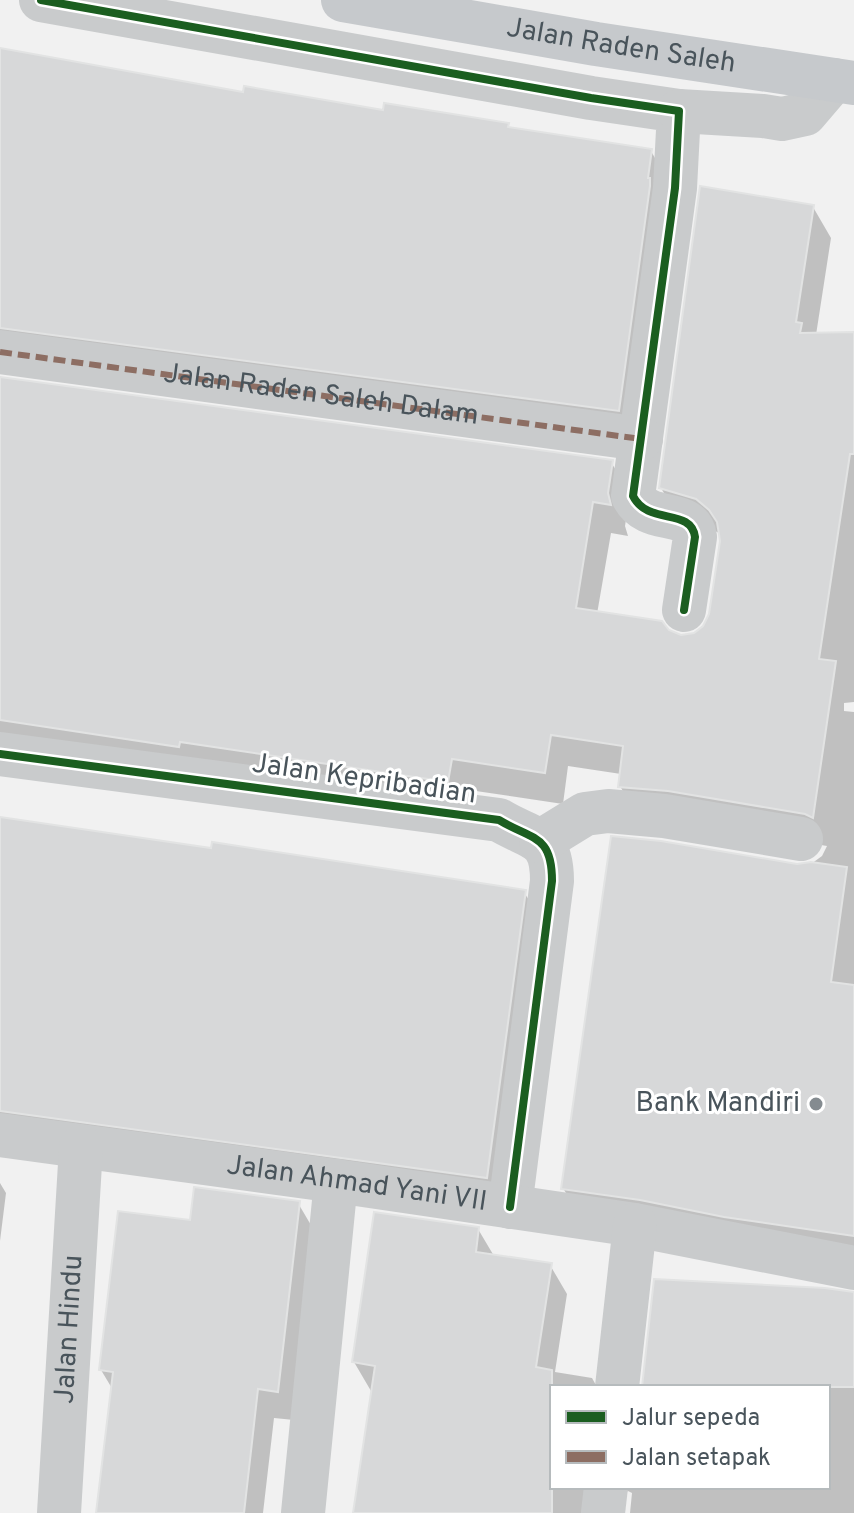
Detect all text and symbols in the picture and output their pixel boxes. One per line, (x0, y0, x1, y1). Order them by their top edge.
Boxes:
street label: Jalan Raden Saleh (504, 11, 738, 83)
street label: Jalan Raden Saleh Dalam (161, 356, 481, 435)
street label: Jalan Kepribadian (249, 746, 479, 814)
place label: Bank Mandiri (635, 1086, 800, 1122)
marker: Bank Mandiri (807, 1095, 825, 1113)
street label: Jalan Ahmad Yani VII (224, 1148, 489, 1221)
street label: Jalan Hindu (48, 1254, 92, 1405)
legend (550, 1385, 830, 1489)
text: Jalur sepeda (622, 1404, 760, 1434)
text: Jalan setapak (622, 1444, 771, 1474)

